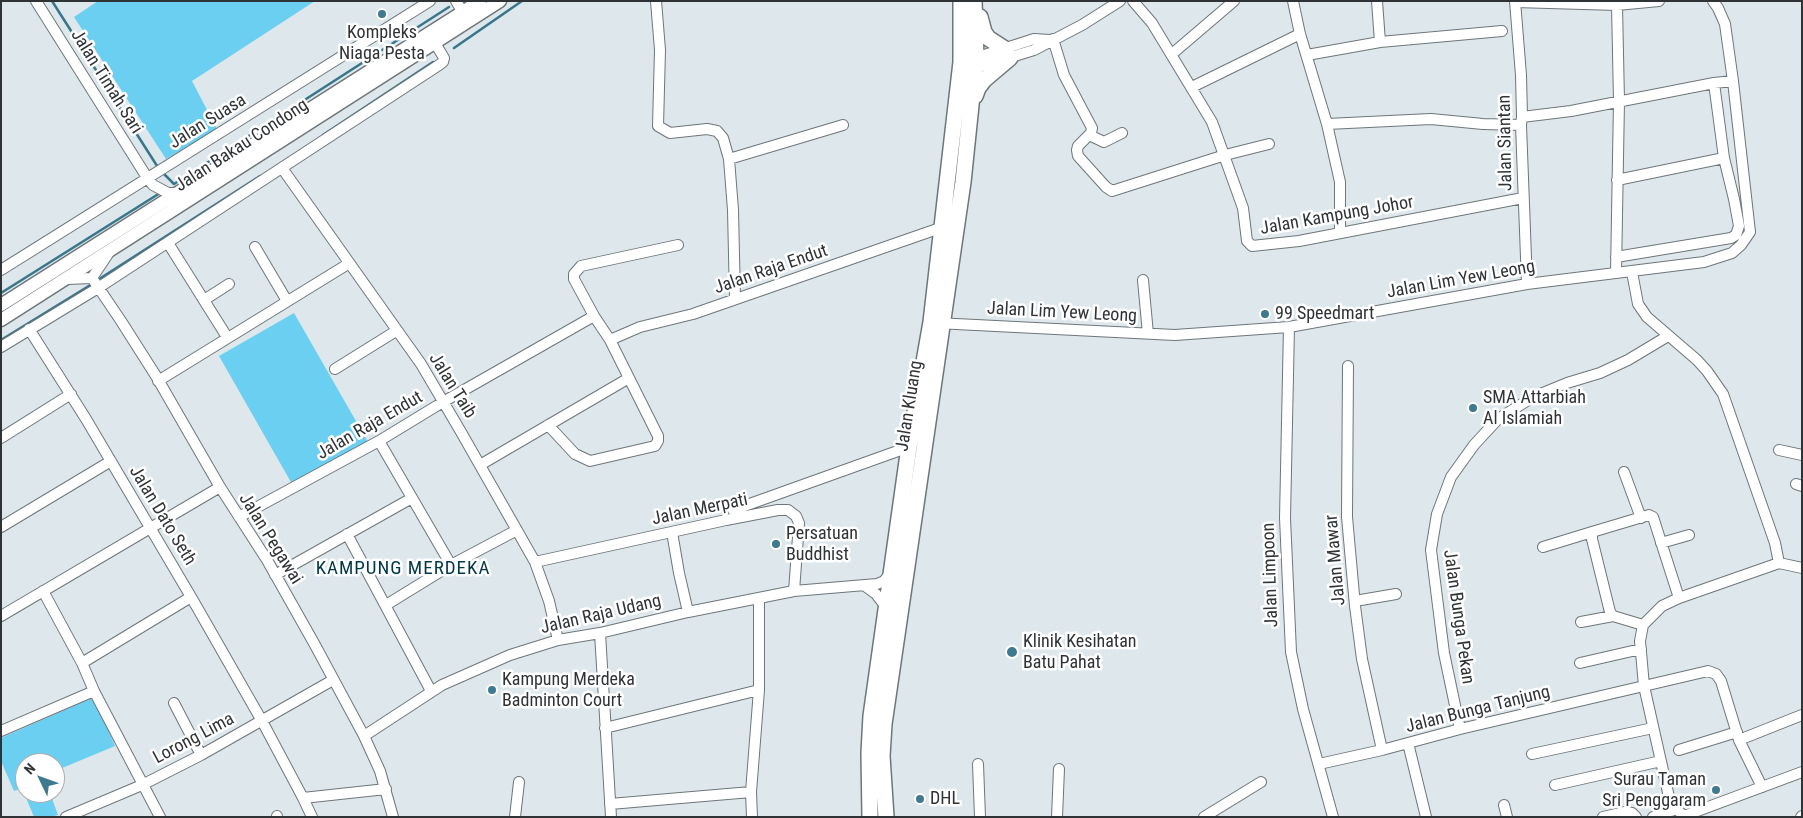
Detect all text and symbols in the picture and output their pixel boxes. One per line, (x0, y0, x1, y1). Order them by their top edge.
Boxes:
marker: Kompleks Niaga Pesta (376, 8, 388, 20)
place label: Kompleks Niaga Pesta (339, 22, 425, 64)
street label: Jalan Timah Sari (65, 26, 147, 138)
street label: Jalan Suasa (166, 90, 250, 154)
street label: Jalan Bakau Condong (171, 95, 313, 197)
street label: Jalan Siantan (1494, 95, 1518, 191)
street label: Jalan Kampung Johor (1259, 192, 1415, 240)
street label: Jalan Raja Endut (711, 240, 831, 300)
street label: Jalan Lim Yew Leong (1385, 256, 1537, 304)
street label: Jalan Lim Yew Leong (987, 298, 1137, 328)
place label: 99 Speedmart (1275, 303, 1374, 325)
marker: 99 Speedmart (1259, 308, 1271, 320)
street label: Jalan Taib (424, 349, 480, 423)
street label: Jalan Kluang (892, 359, 928, 453)
street label: Jalan Raja Endut (313, 387, 427, 465)
place label: SMA Attarbiah Al Islamiah (1483, 387, 1586, 429)
marker: SMA Attarbiah Al Islamiah (1467, 402, 1479, 414)
street label: Jalan Dato Seth (124, 462, 200, 570)
street label: Jalan Merpati (650, 489, 750, 531)
street label: Jalan Pegawai (234, 490, 306, 588)
street label: Jalan Mawar (1321, 514, 1351, 606)
street label: Jalan Limpoon (1258, 522, 1284, 628)
place label: Persatuan Buddhist (786, 523, 858, 566)
marker: Persatuan Buddhist (770, 538, 782, 550)
street label: Jalan Bunga Pekan (1438, 548, 1478, 686)
district label: KAMPUNG MERDEKA (314, 558, 492, 580)
street label: Jalan Raja Udang (539, 591, 663, 639)
place label: Klinik Kesihatan Batu Pahat (1023, 631, 1137, 674)
marker: Klinik Kesihatan Batu Pahat (1005, 645, 1019, 659)
place label: Kampung Merdeka Badminton Court (502, 669, 635, 712)
street label: Jalan Bunga Tanjung (1404, 682, 1552, 738)
marker: Kampung Merdeka Badminton Court (486, 684, 498, 696)
street label: Lorong Lima (150, 709, 238, 769)
north arrow (15, 753, 65, 803)
text: N (21, 760, 38, 777)
place label: Surau Taman Sri Penggaram (1602, 769, 1706, 812)
marker: Surau Taman Sri Penggaram (1710, 784, 1722, 796)
place label: DHL (930, 788, 960, 810)
marker: DHL (914, 793, 926, 805)

